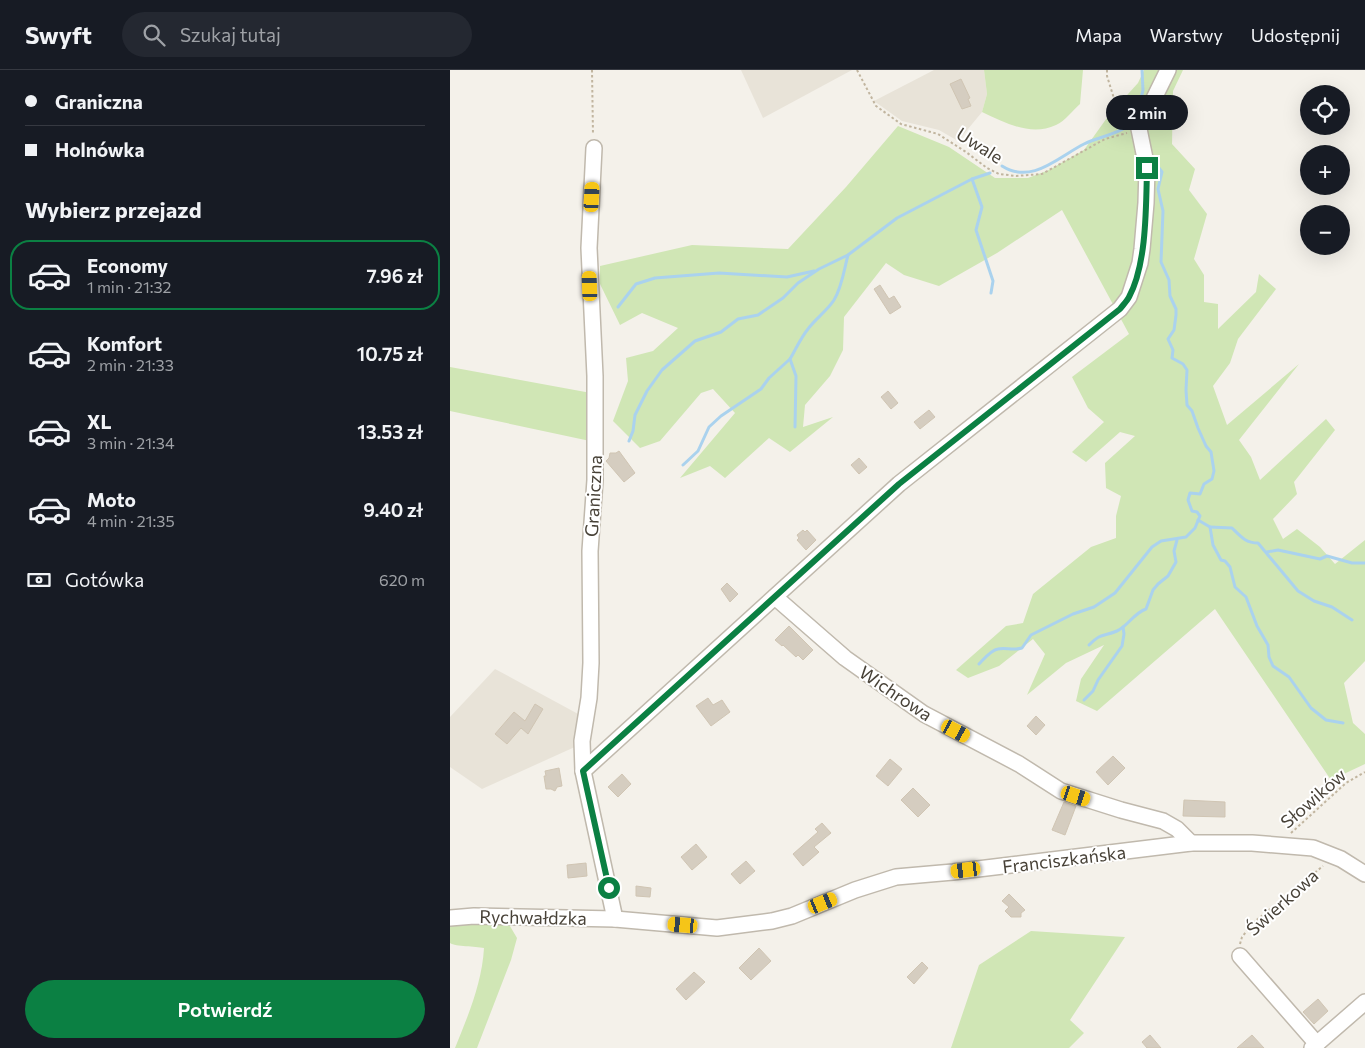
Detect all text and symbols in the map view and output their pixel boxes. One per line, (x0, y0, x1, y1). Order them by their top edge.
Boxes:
search box (122, 12, 472, 57)
text: Swyft (25, 20, 92, 49)
icon: search (140, 21, 168, 49)
text: Szukaj tutaj (180, 23, 281, 46)
text: Mapa (1075, 24, 1122, 46)
text: Warstwy (1150, 24, 1223, 46)
text: Udostępnij (1251, 24, 1340, 46)
map controls (1300, 85, 1350, 255)
button: locate (1300, 85, 1350, 135)
text: Graniczna (55, 90, 143, 113)
callout: 2 min (1106, 96, 1188, 131)
text: 2 min (1127, 103, 1167, 122)
street label: Uwale (953, 122, 1007, 168)
text: Holnówka (55, 138, 144, 161)
button: + (1300, 145, 1350, 195)
route end (1136, 157, 1158, 179)
car (583, 182, 600, 212)
text: Wybierz przejazd (25, 196, 202, 223)
button: − (1300, 205, 1350, 255)
icon: car (27, 253, 72, 298)
text: Economy (87, 254, 168, 277)
text: 7.96 zł (367, 264, 423, 287)
car (581, 271, 598, 301)
text: 1 min · 21:32 (87, 277, 172, 296)
icon: car (27, 331, 72, 376)
text: Komfort (87, 332, 162, 355)
text: 10.75 zł (357, 342, 423, 365)
text: 2 min · 21:33 (87, 355, 174, 374)
icon: car (27, 409, 72, 454)
text: XL (87, 410, 112, 433)
text: 13.53 zł (357, 420, 423, 443)
text: 3 min · 21:34 (87, 433, 175, 452)
street label: Graniczna (580, 454, 606, 538)
icon: car (27, 487, 72, 532)
text: Moto (87, 488, 136, 511)
text: 9.40 zł (363, 498, 423, 521)
text: 4 min · 21:35 (87, 511, 175, 530)
icon: cash (25, 566, 53, 594)
text: Gotówka (65, 568, 144, 591)
text: 620 m (379, 570, 425, 589)
street label: Wichrowa (855, 661, 937, 725)
car (939, 717, 972, 745)
street label: Słowików (1276, 764, 1350, 832)
car (1059, 784, 1092, 808)
street label: Franciszkańska (1001, 841, 1127, 877)
car (950, 861, 981, 879)
street label: Świerkowa (1241, 864, 1323, 940)
route start (598, 877, 620, 899)
car (806, 890, 839, 916)
street label: Rychwałdzka (479, 905, 587, 929)
car (667, 916, 698, 934)
button: Potwierdź (25, 980, 425, 1038)

